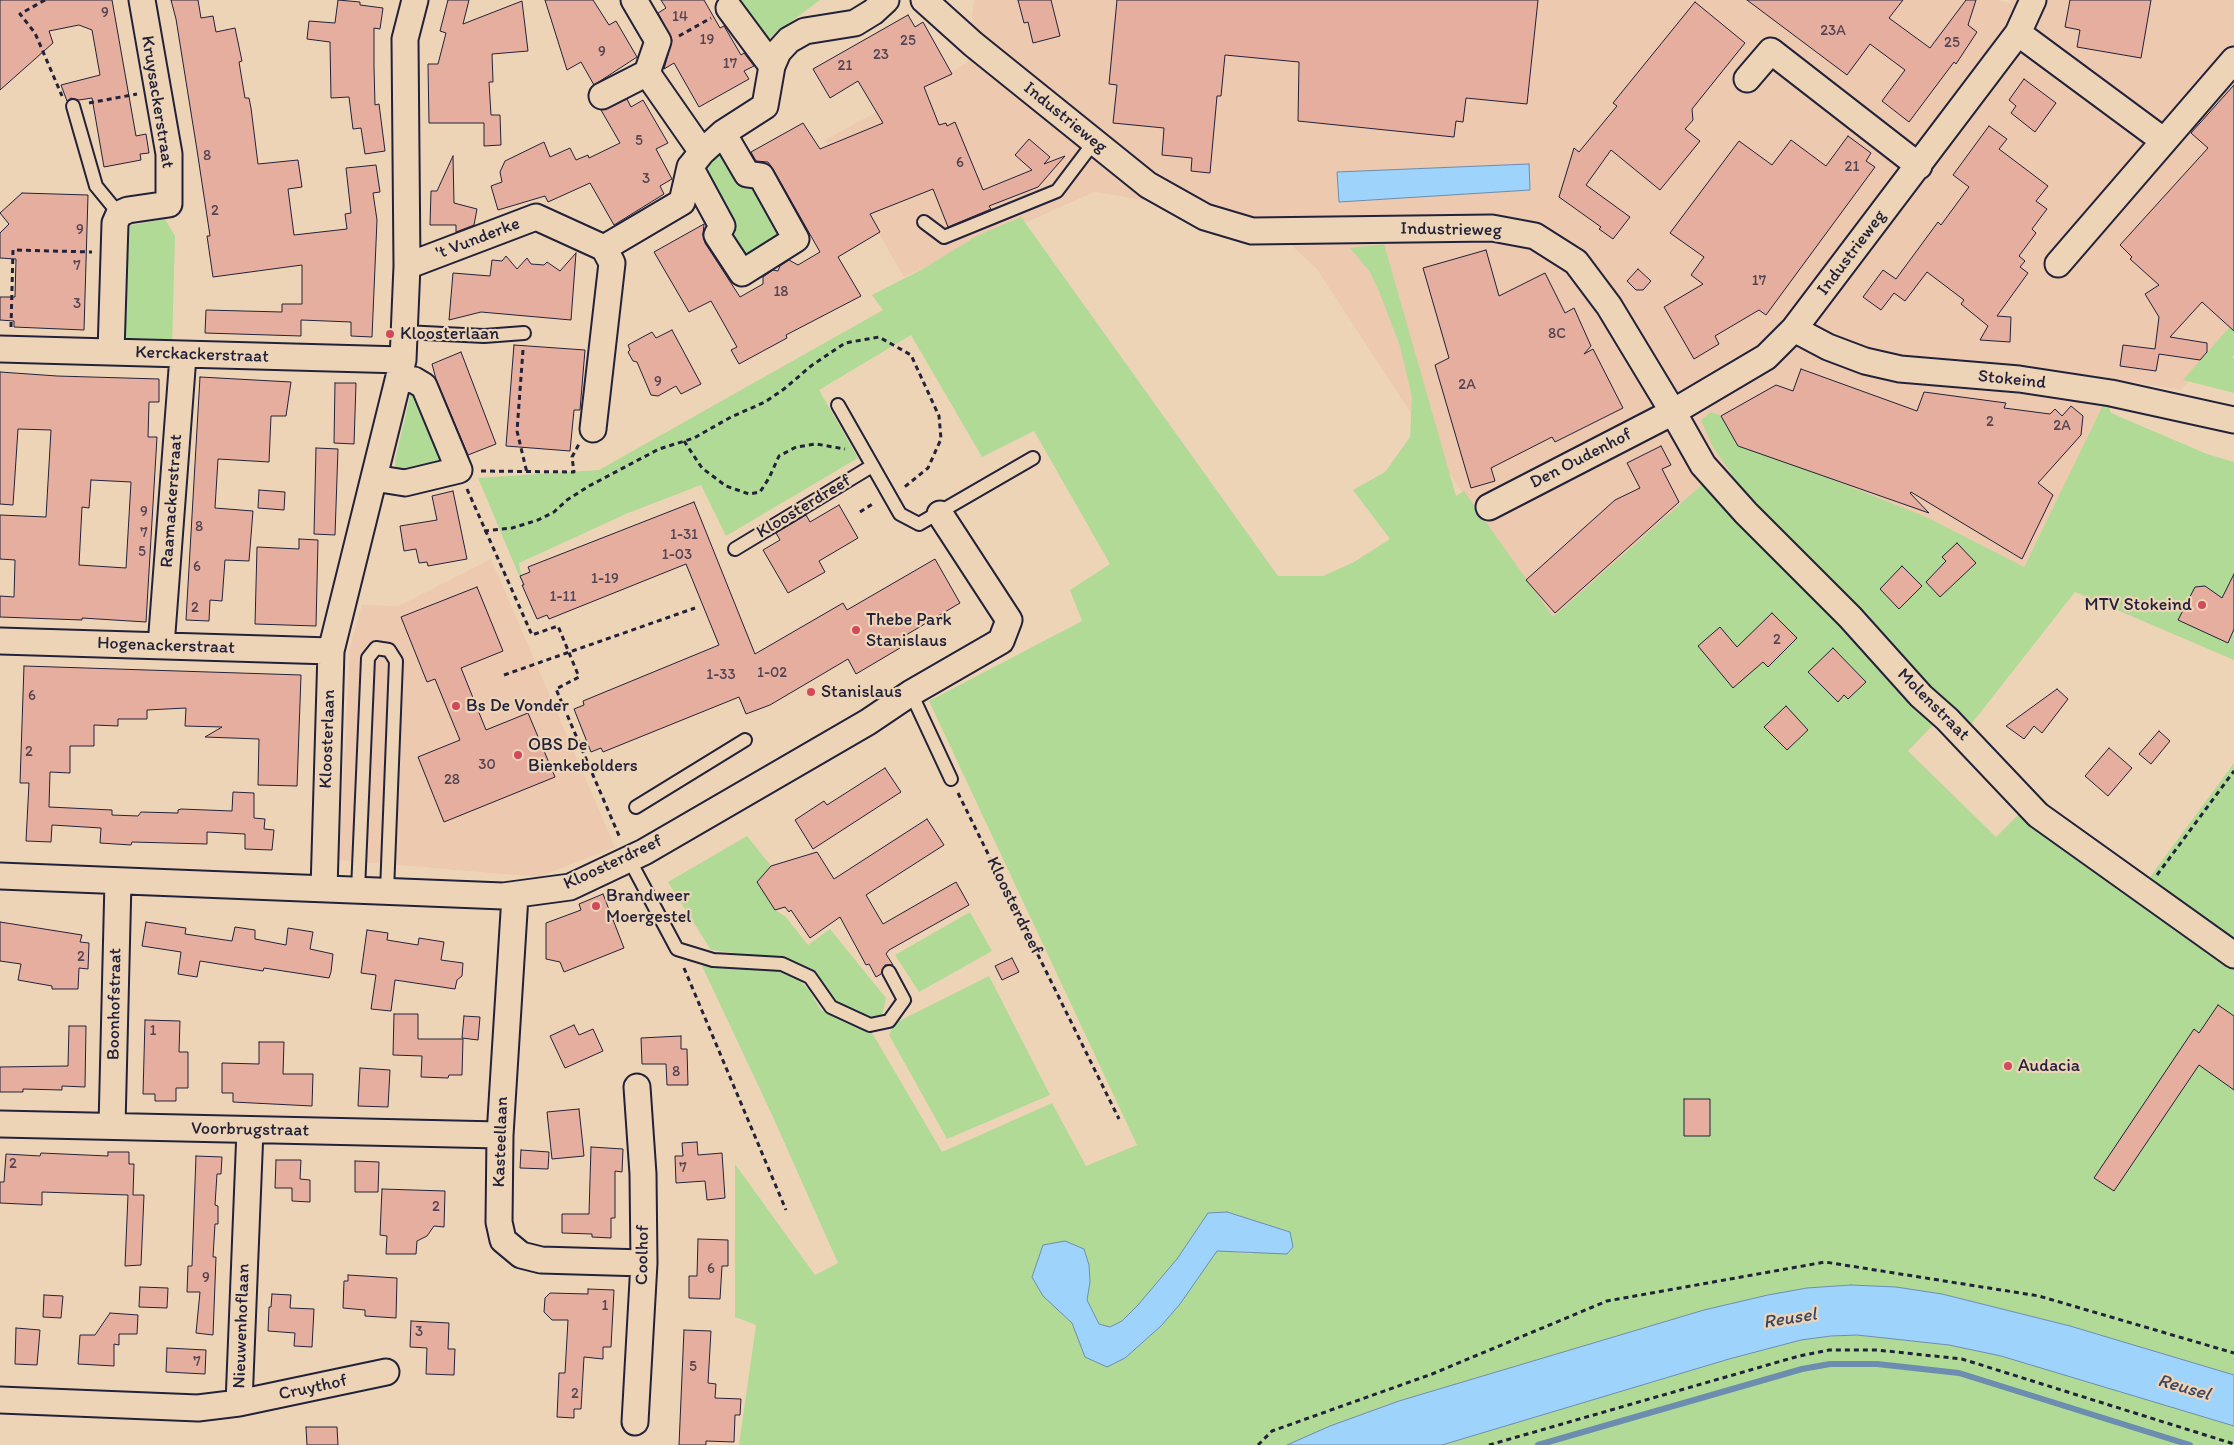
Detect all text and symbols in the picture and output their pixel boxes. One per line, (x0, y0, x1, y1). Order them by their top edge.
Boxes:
house number: 9 (101, 4, 109, 22)
house number: 14 (672, 8, 688, 26)
house number: 23A (1820, 22, 1846, 40)
house number: 19 (700, 31, 714, 49)
house number: 25 (900, 32, 916, 50)
street label: Kruysackerstraat (136, 34, 178, 170)
house number: 25 (1944, 34, 1960, 52)
house number: 9 (598, 43, 606, 61)
house number: 23 (873, 46, 889, 64)
house number: 17 (723, 55, 737, 73)
house number: 21 (838, 57, 852, 75)
street label: Industrieweg (1019, 78, 1111, 158)
house number: 5 (635, 132, 643, 150)
house number: 8 (203, 147, 211, 165)
house number: 6 (956, 154, 964, 172)
house number: 21 (1845, 158, 1859, 176)
house number: 3 (642, 170, 650, 188)
house number: 2 (211, 202, 219, 220)
street label: Industrieweg (1813, 206, 1891, 300)
street label: 't Vunderke (433, 213, 523, 265)
street label: Industrieweg (1400, 218, 1502, 242)
house number: 9 (76, 221, 84, 239)
house number: 7 (73, 257, 81, 275)
house number: 17 (1752, 272, 1766, 290)
house number: 18 (773, 283, 789, 301)
house number: 3 (73, 295, 81, 313)
place label: Kloosterlaan (400, 323, 499, 345)
house number: 8C (1548, 325, 1566, 343)
marker: Kloosterlaan (384, 328, 396, 340)
street label: Kerckackerstraat (135, 342, 269, 368)
street label: Stokeind (1977, 366, 2047, 394)
house number: 9 (654, 373, 662, 391)
house number: 2A (1458, 376, 1476, 394)
house number: 2 (1986, 413, 1994, 431)
house number: 2A (2053, 417, 2071, 435)
street label: Den Oudenhof (1526, 424, 1636, 494)
street label: Raamackerstraat (157, 434, 187, 568)
street label: Kloosterdreef (753, 470, 855, 544)
house number: 9 (140, 503, 148, 521)
house number: 8 (195, 518, 203, 536)
house number: 7 (140, 524, 148, 542)
house number: 1-31 (670, 526, 698, 544)
house number: 5 (138, 543, 146, 561)
house number: 1-03 (662, 546, 692, 564)
house number: 6 (193, 558, 201, 576)
house number: 1-19 (591, 570, 619, 588)
house number: 1-11 (550, 588, 576, 606)
place label: MTV Stokeind (2085, 594, 2192, 616)
house number: 2 (191, 599, 199, 617)
marker: MTV Stokeind (2196, 599, 2208, 611)
place label: Thebe Park Stanislaus (866, 609, 952, 652)
marker: Thebe Park Stanislaus (850, 624, 862, 636)
house number: 2 (1773, 631, 1781, 649)
street label: Hogenackerstraat (97, 633, 235, 659)
house number: 1-02 (757, 664, 787, 682)
street label: Molenstraat (1892, 664, 1974, 746)
house number: 1-33 (706, 666, 736, 684)
place label: Stanislaus (821, 681, 902, 703)
marker: Stanislaus (805, 686, 817, 698)
house number: 6 (28, 687, 36, 705)
street label: Kloosterlaan (315, 689, 341, 789)
place label: Bs De Vonder (466, 695, 569, 717)
marker: Bs De Vonder (450, 700, 462, 712)
place label: OBS De Bienkebolders (528, 734, 638, 776)
house number: 2 (25, 743, 33, 761)
marker: OBS De Bienkebolders (512, 749, 524, 761)
house number: 30 (478, 756, 496, 774)
house number: 28 (444, 771, 460, 789)
street label: Kloosterdreef (560, 831, 666, 895)
street label: Kloosterdreef (981, 853, 1047, 959)
place label: Brandweer Moergestel (606, 885, 691, 928)
marker: Brandweer Moergestel (590, 900, 602, 912)
house number: 2 (77, 948, 85, 966)
street label: Boonhofstraat (103, 948, 127, 1060)
house number: 1 (150, 1022, 156, 1040)
place label: Audacia (2018, 1055, 2080, 1077)
marker: Audacia (2002, 1060, 2014, 1072)
house number: 8 (672, 1063, 680, 1081)
street label: Kasteellaan (489, 1096, 513, 1188)
street label: Voorbrugstraat (191, 1118, 309, 1142)
house number: 2 (9, 1155, 17, 1173)
house number: 7 (679, 1159, 687, 1177)
house number: 2 (432, 1198, 440, 1216)
street label: Coolhof (632, 1225, 654, 1285)
house number: 6 (707, 1260, 715, 1278)
street label: Nieuwenhoflaan (229, 1263, 255, 1389)
house number: 9 (202, 1269, 210, 1287)
house number: 1 (602, 1297, 608, 1315)
water label: Reusel (1762, 1304, 1818, 1334)
house number: 3 (415, 1323, 423, 1341)
house number: 7 (193, 1353, 201, 1371)
house number: 5 (689, 1358, 697, 1376)
street label: Cruythof (277, 1370, 349, 1406)
water label: Reusel (2155, 1370, 2213, 1406)
house number: 2 (571, 1385, 579, 1403)

